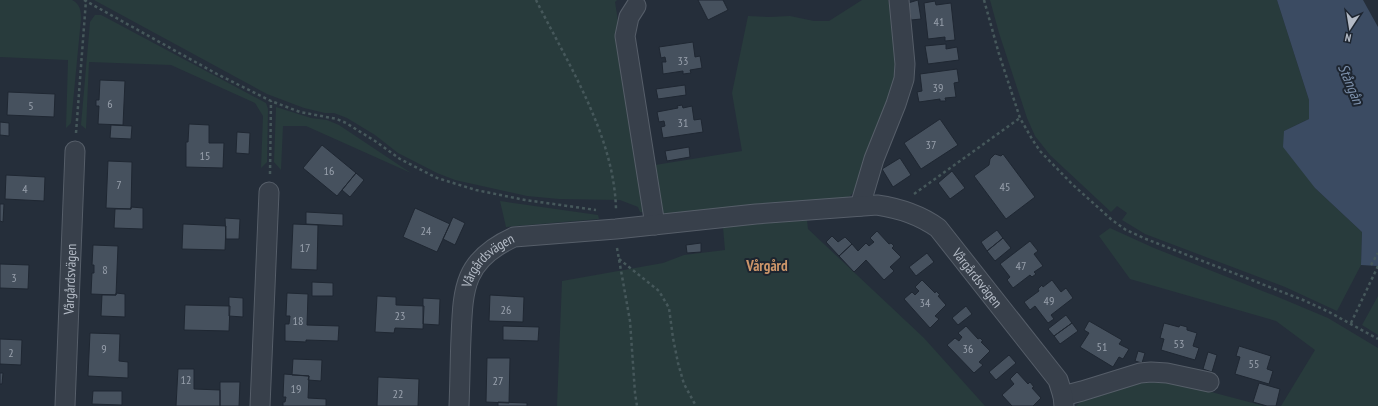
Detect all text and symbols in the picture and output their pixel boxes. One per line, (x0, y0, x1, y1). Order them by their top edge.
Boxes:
north arrow (1330, 8, 1370, 48)
house number: 41 (934, 14, 944, 29)
text: N (1344, 30, 1352, 45)
house number: 33 (678, 53, 688, 68)
water label: Stångån (1334, 61, 1369, 108)
house number: 39 (933, 80, 943, 95)
house number: 6 (107, 96, 113, 111)
house number: 5 (28, 98, 34, 113)
house number: 31 (678, 115, 688, 130)
house number: 37 (926, 137, 936, 152)
house number: 15 (200, 148, 210, 163)
house number: 16 (324, 163, 334, 178)
house number: 7 (116, 177, 122, 192)
house number: 45 (1000, 179, 1010, 194)
house number: 4 (22, 181, 28, 196)
house number: 24 (421, 223, 432, 238)
street label: Vårgårdsvägen (457, 229, 517, 290)
house number: 17 (300, 240, 310, 255)
street label: Vårgårdsvägen (60, 243, 80, 316)
street label: Vårgårdsvägen (948, 244, 1006, 311)
district label: Vårgård (745, 256, 788, 275)
house number: 47 (1016, 258, 1026, 273)
house number: 8 (102, 262, 108, 277)
house number: 3 (11, 270, 17, 285)
house number: 49 (1044, 293, 1054, 308)
house number: 34 (920, 295, 931, 310)
house number: 26 (501, 302, 511, 317)
house number: 23 (395, 308, 405, 323)
house number: 18 (293, 313, 303, 328)
house number: 53 (1174, 336, 1184, 351)
house number: 51 (1097, 339, 1107, 354)
house number: 9 (101, 341, 107, 356)
house number: 36 (963, 341, 973, 356)
house number: 2 (8, 345, 14, 360)
house number: 55 (1249, 356, 1259, 371)
house number: 12 (181, 372, 191, 387)
house number: 27 (493, 373, 503, 388)
house number: 19 (291, 381, 301, 396)
house number: 22 (393, 386, 403, 401)

